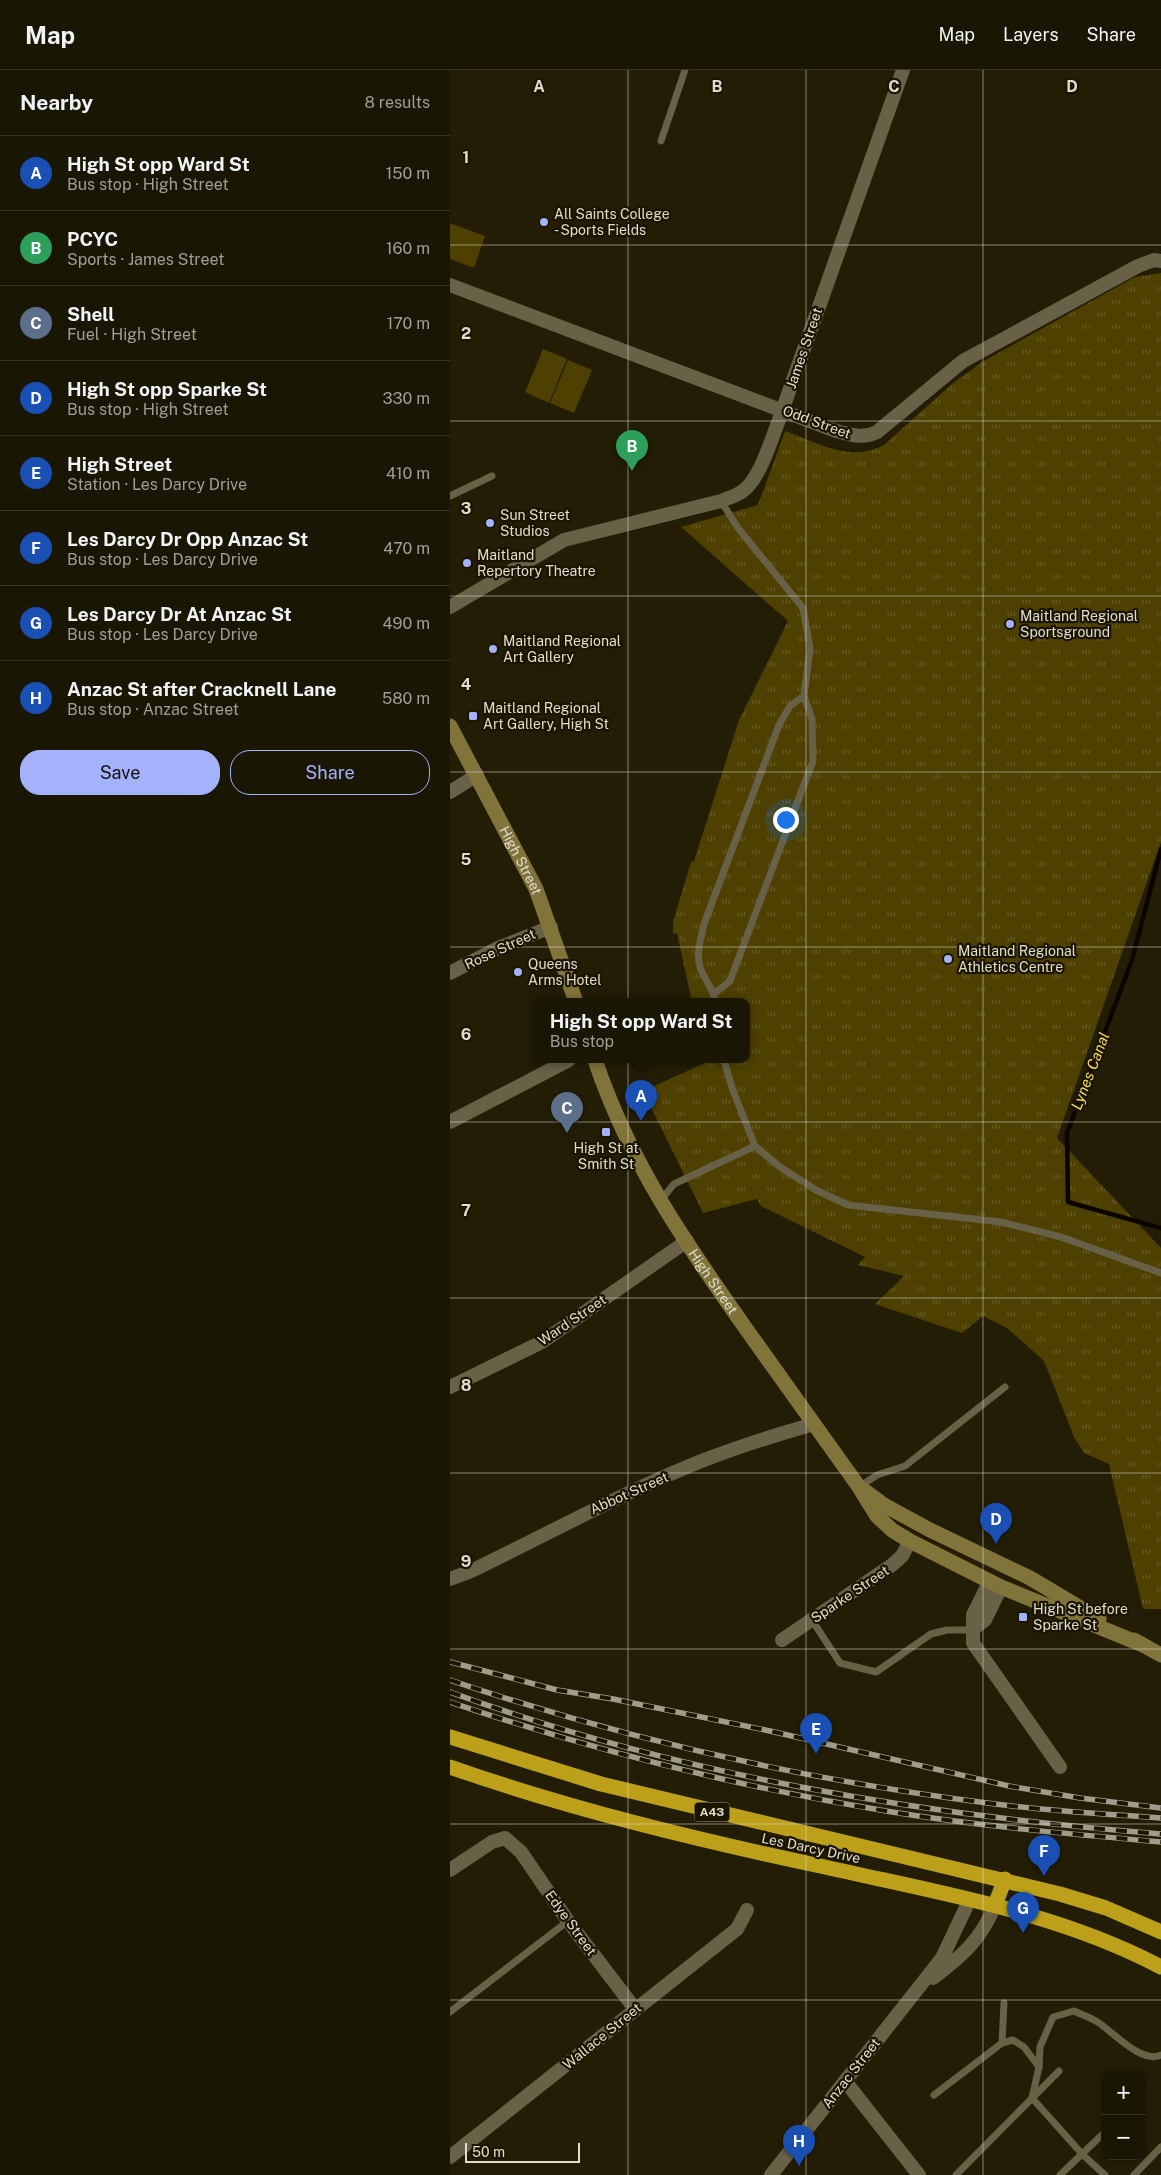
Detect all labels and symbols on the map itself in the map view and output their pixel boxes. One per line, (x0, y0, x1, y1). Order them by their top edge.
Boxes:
text: A (533, 77, 545, 96)
text: B (712, 77, 723, 96)
text: C (888, 77, 900, 96)
text: D (1066, 77, 1078, 96)
text: 1 (463, 148, 469, 167)
place label: All Saints College - Sports Fields (554, 206, 670, 238)
marker: All Saints College - Sports Fields (538, 216, 550, 228)
street label: James Street (783, 305, 825, 391)
text: 2 (461, 324, 471, 343)
street label: Odd Street (781, 402, 853, 442)
pin: B (616, 430, 648, 471)
text: 3 (461, 499, 471, 518)
place label: Sun Street Studios (500, 507, 570, 539)
marker: Sun Street Studios (484, 517, 496, 529)
place label: Maitland Repertory Theatre (477, 547, 596, 579)
marker: Maitland Repertory Theatre (461, 557, 473, 569)
place label: Maitland Regional Sportsground (1020, 608, 1138, 640)
marker: Maitland Regional Sportsground (1004, 618, 1016, 630)
place label: Maitland Regional Art Gallery (503, 633, 621, 665)
marker: Maitland Regional Art Gallery (487, 643, 499, 655)
text: 4 (461, 675, 472, 694)
place label: Maitland Regional Art Gallery, High St (483, 700, 609, 732)
marker: Maitland Regional Art Gallery, High St (467, 710, 479, 722)
your location (773, 807, 799, 833)
street label: High Street (496, 823, 545, 897)
text: 5 (461, 850, 472, 869)
street label: Rose Street (462, 926, 538, 972)
place label: Maitland Regional Athletics Centre (958, 943, 1076, 975)
marker: Maitland Regional Athletics Centre (942, 953, 954, 965)
place label: Queens Arms Hotel (528, 956, 602, 988)
marker: Queens Arms Hotel (512, 966, 524, 978)
text: 6 (461, 1025, 471, 1044)
water label: Lynes Canal (1067, 1030, 1113, 1112)
pin: A (625, 1080, 657, 1121)
pin: C (551, 1092, 583, 1133)
marker: High St at Smith St (600, 1126, 612, 1138)
place label: High St at Smith St (573, 1140, 639, 1172)
text: 7 (461, 1201, 471, 1220)
street label: High Street (685, 1246, 741, 1317)
street label: Ward Street (535, 1291, 609, 1349)
text: 8 (461, 1376, 472, 1395)
street label: Abbot Street (587, 1469, 671, 1517)
pin: D (980, 1503, 1012, 1544)
text: 9 (461, 1552, 471, 1571)
street label: Sparke Street (808, 1562, 892, 1626)
place label: High St before Sparke St (1033, 1601, 1128, 1633)
marker: High St before Sparke St (1017, 1611, 1029, 1623)
pin: E (800, 1713, 832, 1754)
road number: A43 (694, 1802, 730, 1821)
street label: Les Darcy Drive (760, 1830, 862, 1866)
pin: F (1028, 1835, 1060, 1876)
street label: Edye Street (542, 1887, 600, 1959)
pin: G (1007, 1892, 1039, 1933)
street label: Wallace Street (560, 2000, 644, 2072)
street label: Anzac Street (819, 2035, 883, 2111)
pin: H (783, 2125, 815, 2166)
scale bar (465, 2140, 580, 2163)

